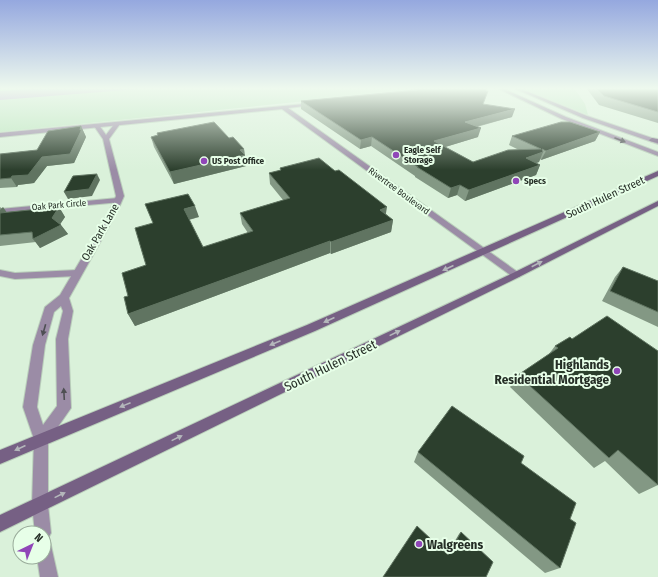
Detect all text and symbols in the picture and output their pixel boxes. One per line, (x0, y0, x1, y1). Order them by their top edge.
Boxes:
one-way arrow (615, 137, 627, 143)
place label: Eagle Self Storage (404, 145, 442, 165)
marker: Eagle Self Storage (391, 150, 401, 160)
marker: US Post Office (199, 156, 209, 166)
place label: US Post Office (212, 156, 264, 166)
street label: Rivertree Boulevard (367, 166, 431, 217)
street label: South Hulen Street (564, 173, 647, 221)
marker: Specs (511, 176, 521, 186)
place label: Specs (524, 176, 546, 186)
street label: Oak Park Circle (31, 198, 87, 212)
street label: Oak Park Lane (79, 202, 122, 263)
one-way arrow (531, 261, 543, 267)
one-way arrow (442, 265, 453, 271)
one-way arrow (323, 317, 334, 323)
one-way arrow (41, 324, 47, 336)
one-way arrow (390, 330, 401, 336)
street label: South Hulen Street (282, 336, 379, 394)
one-way arrow (269, 340, 281, 346)
place label: Highlands Residential Mortgage (495, 357, 609, 387)
marker: Highlands Residential Mortgage (612, 366, 622, 376)
one-way arrow (61, 387, 67, 400)
one-way arrow (119, 403, 131, 409)
one-way arrow (172, 435, 183, 441)
one-way arrow (14, 446, 26, 452)
one-way arrow (55, 492, 66, 498)
north arrow (12, 525, 52, 565)
text: N (32, 531, 45, 545)
place label: Walgreens (427, 537, 483, 552)
marker: Walgreens (414, 539, 424, 549)

